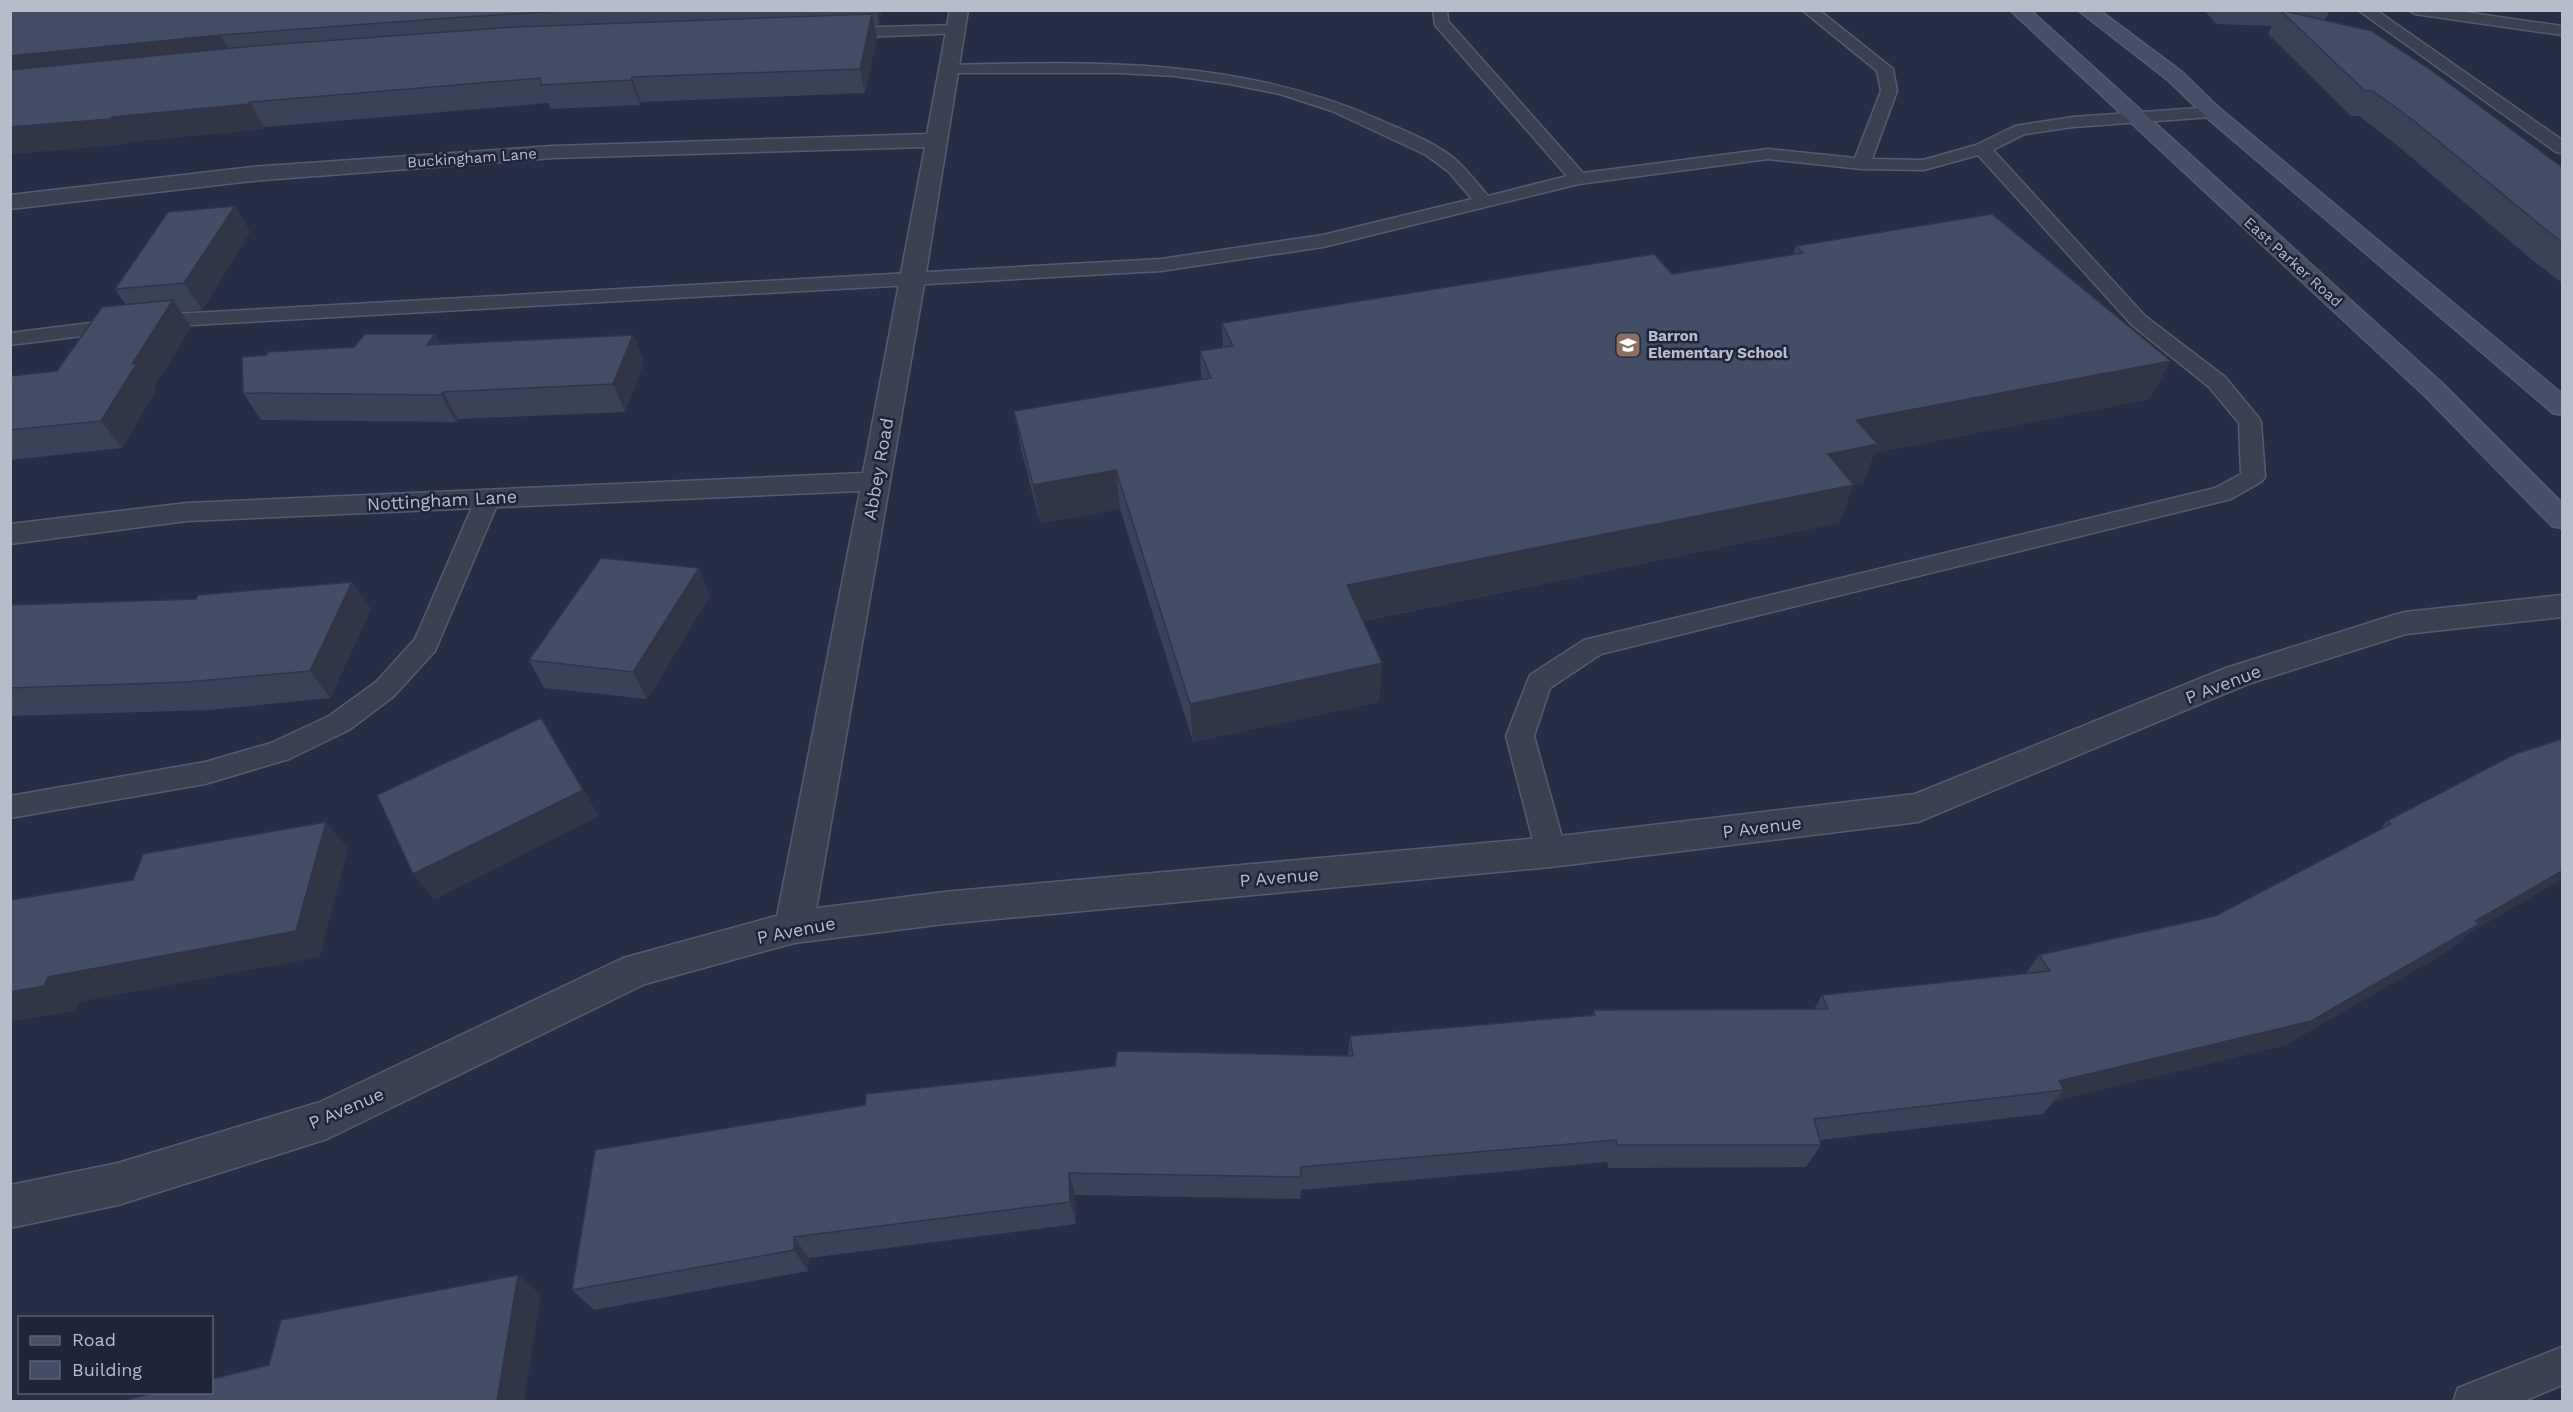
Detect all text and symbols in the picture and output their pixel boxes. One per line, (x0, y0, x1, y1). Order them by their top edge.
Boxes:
street label: Buckingham Lane (407, 144, 537, 172)
street label: East Parker Road (2240, 213, 2346, 311)
place label: Barron Elementary School (1648, 327, 1788, 362)
school or university icon: Barron Elementary School (1613, 330, 1643, 360)
street label: Abbey Road (859, 416, 897, 522)
street label: Nottingham Lane (366, 486, 518, 514)
street label: P Avenue (2182, 660, 2264, 708)
street label: P Avenue (1721, 812, 1803, 842)
street label: P Avenue (1238, 863, 1320, 891)
street label: P Avenue (755, 912, 837, 948)
street label: P Avenue (305, 1083, 387, 1133)
legend (18, 1316, 213, 1394)
text: Road (72, 1329, 116, 1350)
text: Building (72, 1359, 142, 1380)

